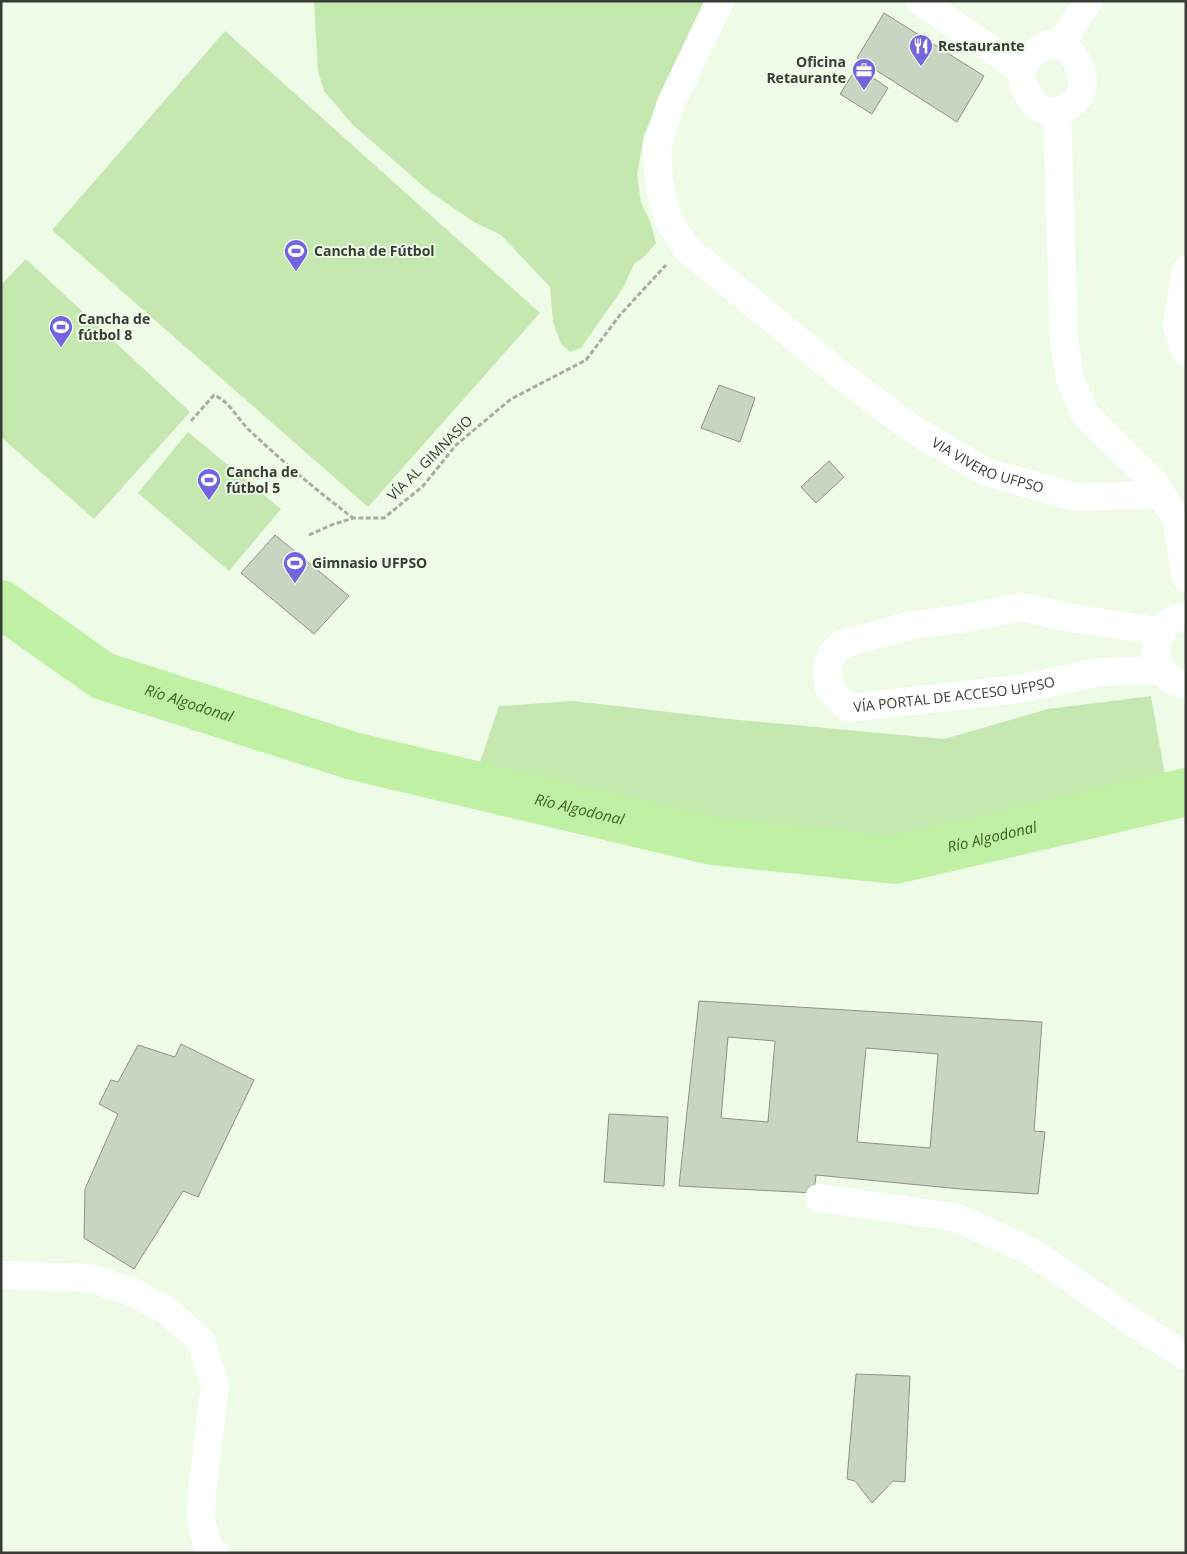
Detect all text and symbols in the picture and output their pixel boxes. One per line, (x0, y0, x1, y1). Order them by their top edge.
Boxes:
restaurant icon: Restaurante (908, 33, 934, 67)
place label: Restaurante (938, 36, 1025, 55)
place label: Oficina Retaurante (766, 52, 846, 87)
office icon: Oficina Retaurante (851, 57, 877, 91)
sports icon: Cancha de Fútbol (283, 238, 309, 272)
place label: Cancha de Fútbol (314, 241, 435, 260)
place label: Cancha de fútbol 8 (78, 309, 150, 344)
sports icon: Cancha de fútbol 8 (48, 314, 74, 348)
street label: VÍA AL GIMNASIO (383, 411, 476, 504)
street label: VIA VIVERO UFPSO (929, 433, 1046, 497)
place label: Cancha de fútbol 5 (226, 462, 298, 497)
sports icon: Cancha de fútbol 5 (196, 467, 222, 501)
sports icon: Gimnasio UFPSO (282, 550, 308, 584)
place label: Gimnasio UFPSO (312, 553, 427, 572)
street label: VÍA PORTAL DE ACCESO UFPSO (852, 672, 1057, 716)
water label: Río Algodonal (143, 679, 237, 726)
water label: Río Algodonal (533, 788, 628, 829)
water label: Río Algodonal (945, 816, 1040, 856)

